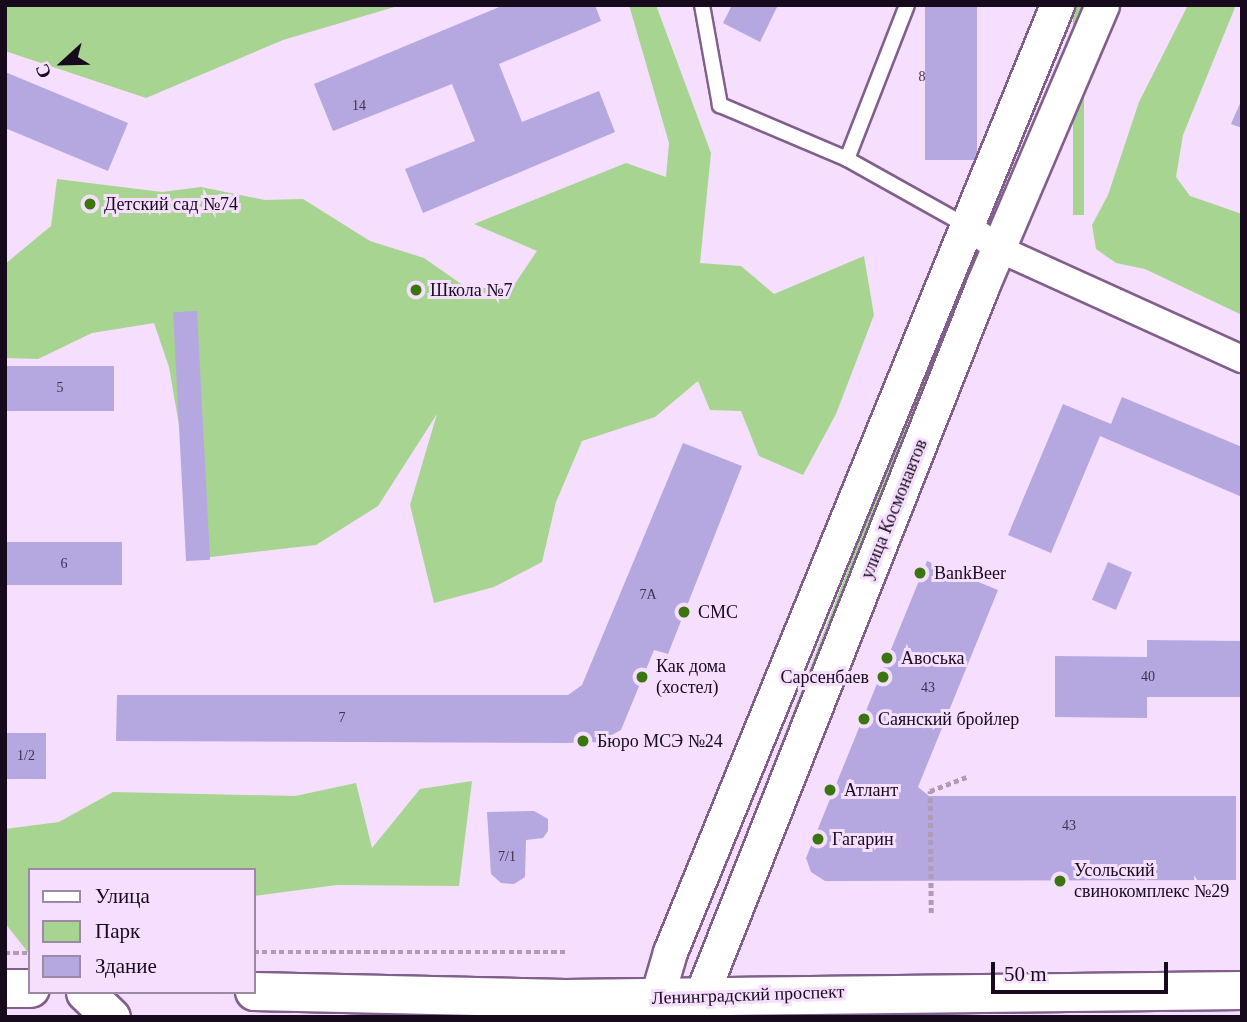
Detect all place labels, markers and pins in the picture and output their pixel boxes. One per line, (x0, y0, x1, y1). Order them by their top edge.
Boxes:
place label: Детский сад №74 (104, 193, 238, 215)
marker: Детский сад №74 (82, 196, 98, 212)
place label: Школа №7 (430, 279, 512, 301)
marker: Школа №7 (408, 282, 424, 298)
place label: BankBeer (934, 562, 1006, 584)
marker: BankBeer (912, 565, 928, 581)
place label: СМС (698, 601, 738, 623)
marker: СМС (676, 604, 692, 620)
place label: Авоська (901, 647, 964, 669)
marker: Авоська (879, 650, 895, 666)
place label: Как дома (хостел) (656, 656, 726, 698)
place label: Сарсенбаев (781, 666, 869, 688)
marker: Как дома (хостел) (634, 669, 650, 685)
marker: Сарсенбаев (875, 669, 891, 685)
place label: Саянский бройлер (878, 708, 1019, 730)
marker: Саянский бройлер (856, 711, 872, 727)
place label: Бюро МСЭ №24 (597, 730, 723, 752)
marker: Бюро МСЭ №24 (575, 733, 591, 749)
place label: Атлант (844, 779, 898, 801)
marker: Атлант (822, 782, 838, 798)
place label: Гагарин (832, 828, 894, 850)
marker: Гагарин (810, 831, 826, 847)
place label: Усольский свинокомплекс №29 (1074, 860, 1229, 903)
marker: Усольский свинокомплекс №29 (1052, 873, 1068, 889)

